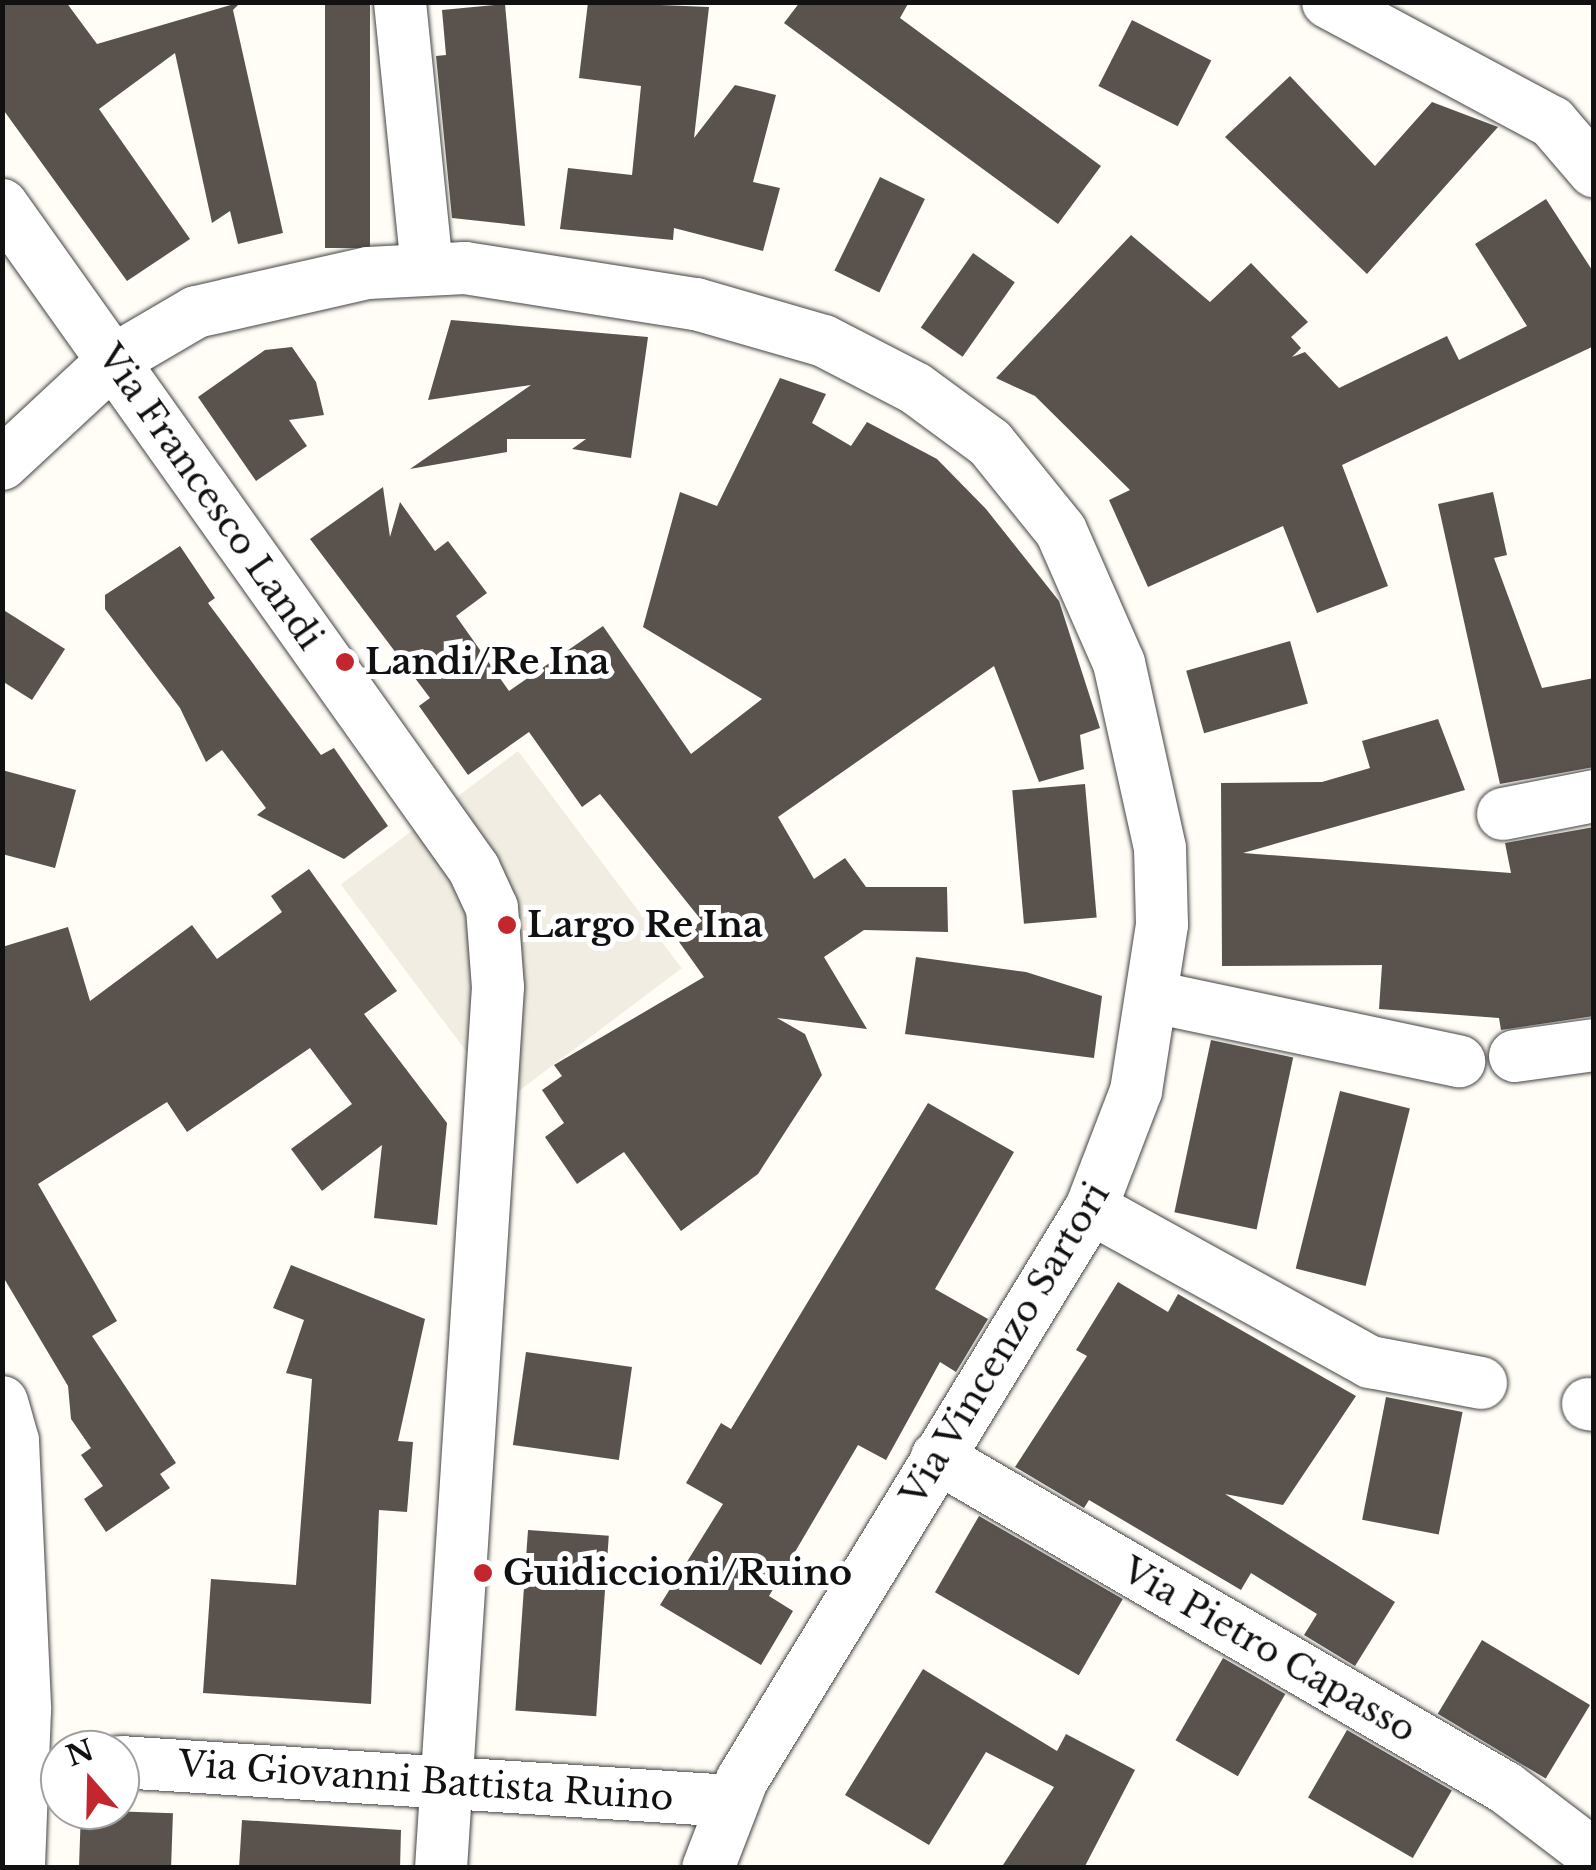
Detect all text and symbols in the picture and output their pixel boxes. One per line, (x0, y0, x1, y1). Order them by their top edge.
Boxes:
street label: Via Francesco Landi (89, 336, 331, 658)
place label: Landi/Re Ina (365, 641, 609, 683)
marker: Landi/Re Ina (334, 651, 356, 673)
place label: Largo Re Ina (527, 904, 763, 946)
marker: Largo Re Ina (496, 914, 518, 936)
street label: Via Vincenzo Sartori (892, 1174, 1118, 1514)
street label: Via Pietro Capasso (1115, 1549, 1423, 1751)
place label: Guidiccioni/Ruino (503, 1552, 852, 1594)
marker: Guidiccioni/Ruino (472, 1562, 494, 1584)
north arrow (40, 1730, 140, 1830)
text: N (62, 1732, 99, 1774)
street label: Via Giovanni Battista Ruino (177, 1743, 675, 1819)

